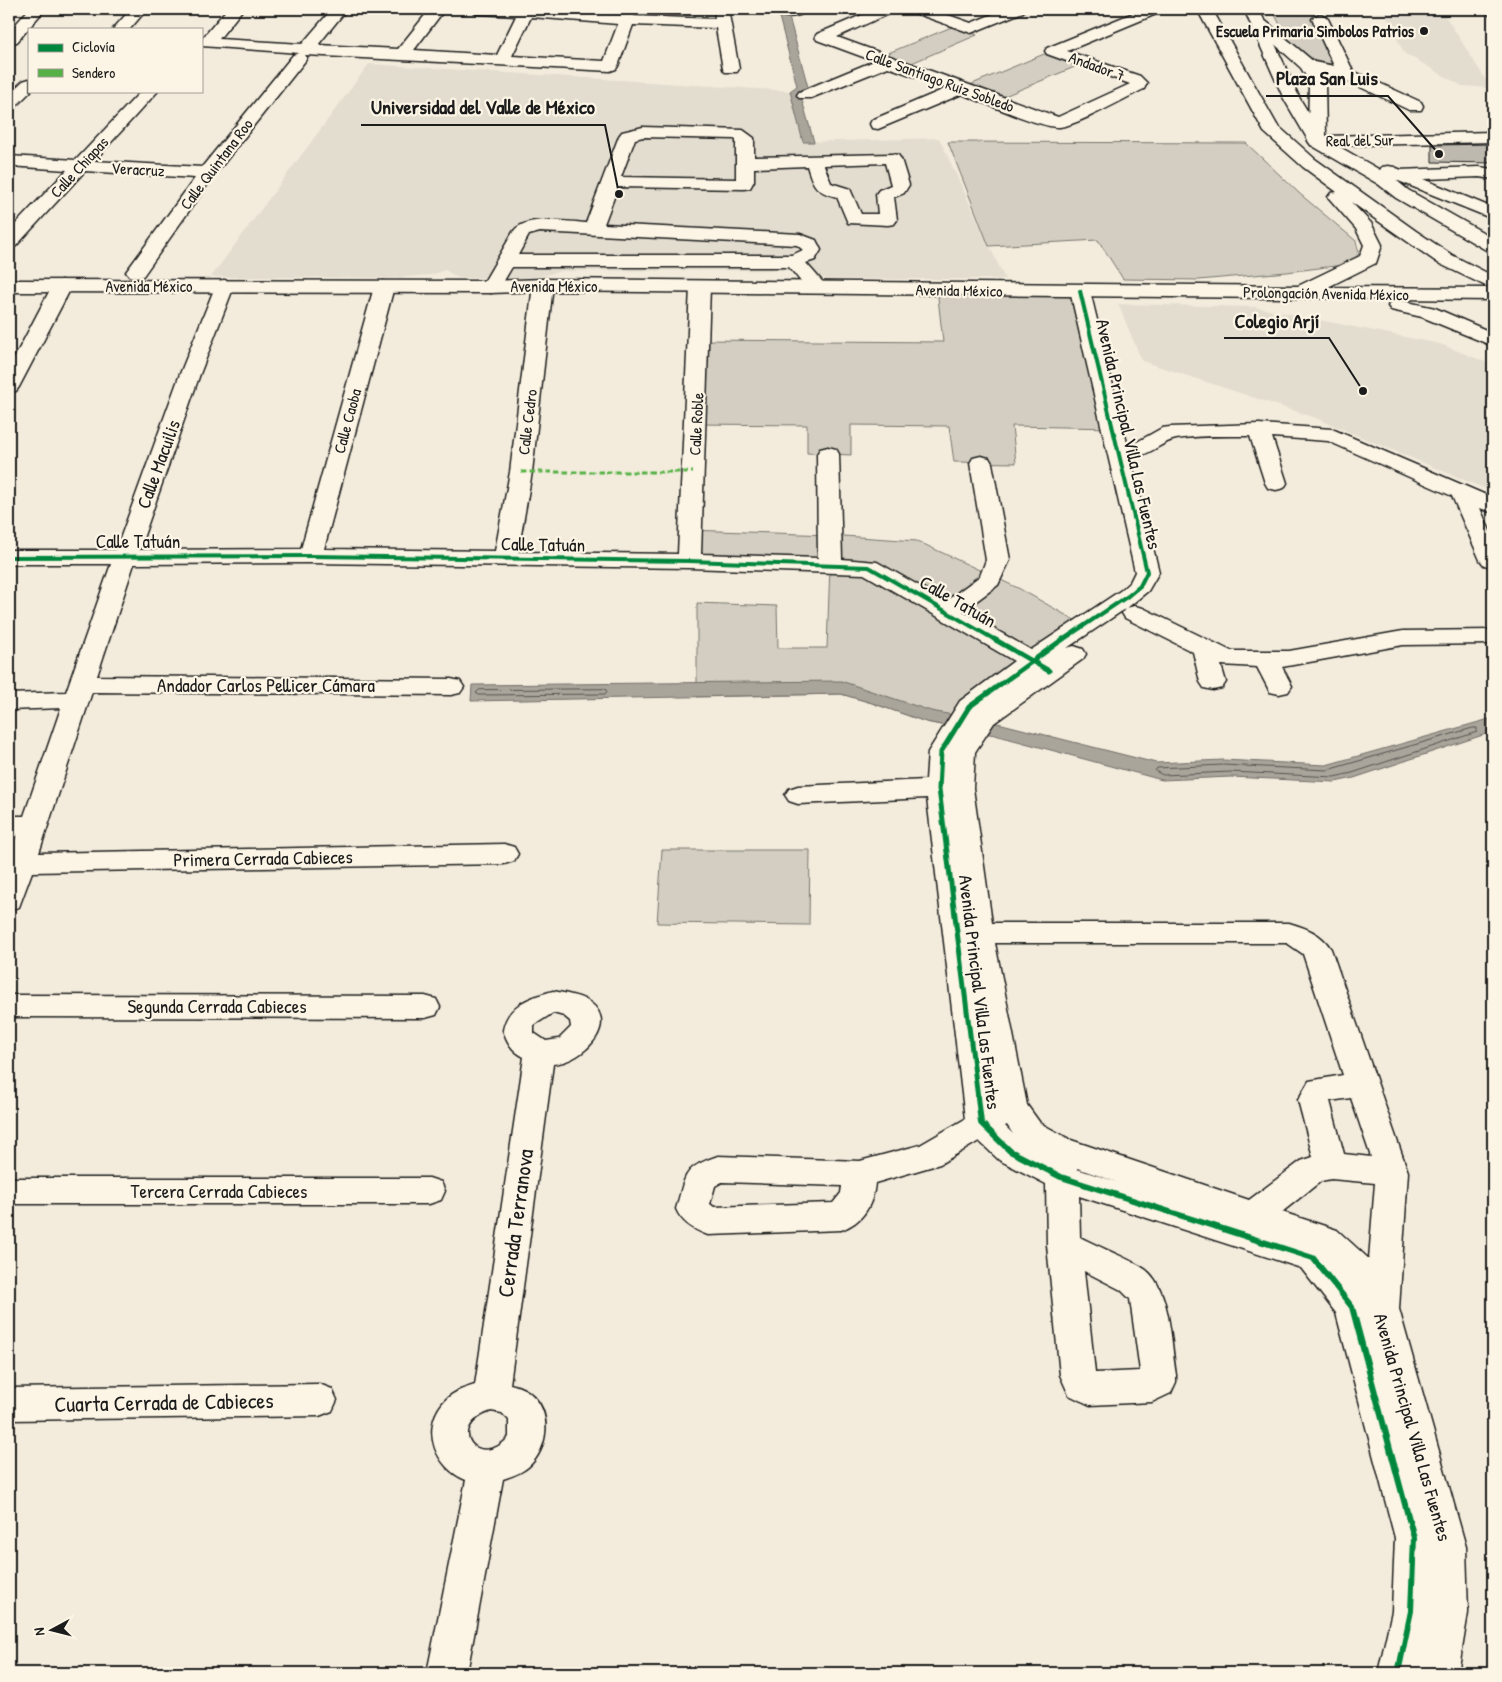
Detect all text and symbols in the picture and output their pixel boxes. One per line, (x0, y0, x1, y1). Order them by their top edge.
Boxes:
place label: Escuela Primaria Simbolos Patrios (1216, 20, 1415, 42)
marker: Escuela Primaria Simbolos Patrios (1418, 25, 1430, 37)
legend (28, 28, 202, 92)
text: Ciclovía (72, 36, 115, 57)
street label: Calle Santiago Ruiz Sobledo (863, 43, 1018, 117)
street label: Andador 7 (1066, 46, 1128, 86)
callout: Plaza San Luis (1266, 61, 1388, 96)
text: Sendero (72, 62, 115, 83)
text: Plaza San Luis (1276, 64, 1378, 91)
callout: Universidad del Valle de México (361, 90, 605, 125)
text: Universidad del Valle de México (371, 93, 595, 120)
street label: Calle Quintana Roo (174, 113, 258, 214)
street label: Real del Sur (1326, 128, 1394, 152)
street label: Calle Chiapas (45, 131, 113, 203)
street label: Veracruz (111, 157, 165, 181)
street label: Avenida México (106, 275, 193, 297)
street label: Avenida México (511, 275, 598, 297)
street label: Avenida México (915, 278, 1003, 302)
street label: Prolongación Avenida México (1243, 281, 1410, 305)
callout: Colegio Arjí (1224, 303, 1329, 338)
text: Colegio Arjí (1235, 307, 1319, 335)
street label: Avenida Principal Villa Las Fuentes (1090, 316, 1168, 552)
street label: Calle Caoba (328, 386, 366, 456)
street label: Calle Cedro (512, 387, 542, 456)
street label: Calle Roble (683, 391, 709, 456)
street label: Calle Macuilis (130, 416, 186, 512)
street label: Calle Tatuán (96, 528, 180, 554)
street label: Calle Tatuán (501, 530, 585, 558)
street label: Calle Tatuán (915, 569, 1001, 633)
street label: Andador Carlos Pellicer Cámara (157, 672, 375, 698)
street label: Primera Cerrada Cabieces (173, 843, 353, 873)
street label: Avenida Principal Villa Las Fuentes (953, 873, 1007, 1111)
street label: Segunda Cerrada Cabieces (127, 993, 307, 1019)
street label: Cerrada Terranova (490, 1147, 540, 1299)
street label: Tercera Cerrada Cabieces (131, 1178, 307, 1204)
street label: Avenida Principal Villa Las Fuentes (1368, 1310, 1458, 1544)
street label: Cuarta Cerrada de Cabieces (54, 1385, 274, 1419)
north arrow (28, 1604, 78, 1654)
text: N (29, 1626, 48, 1637)

